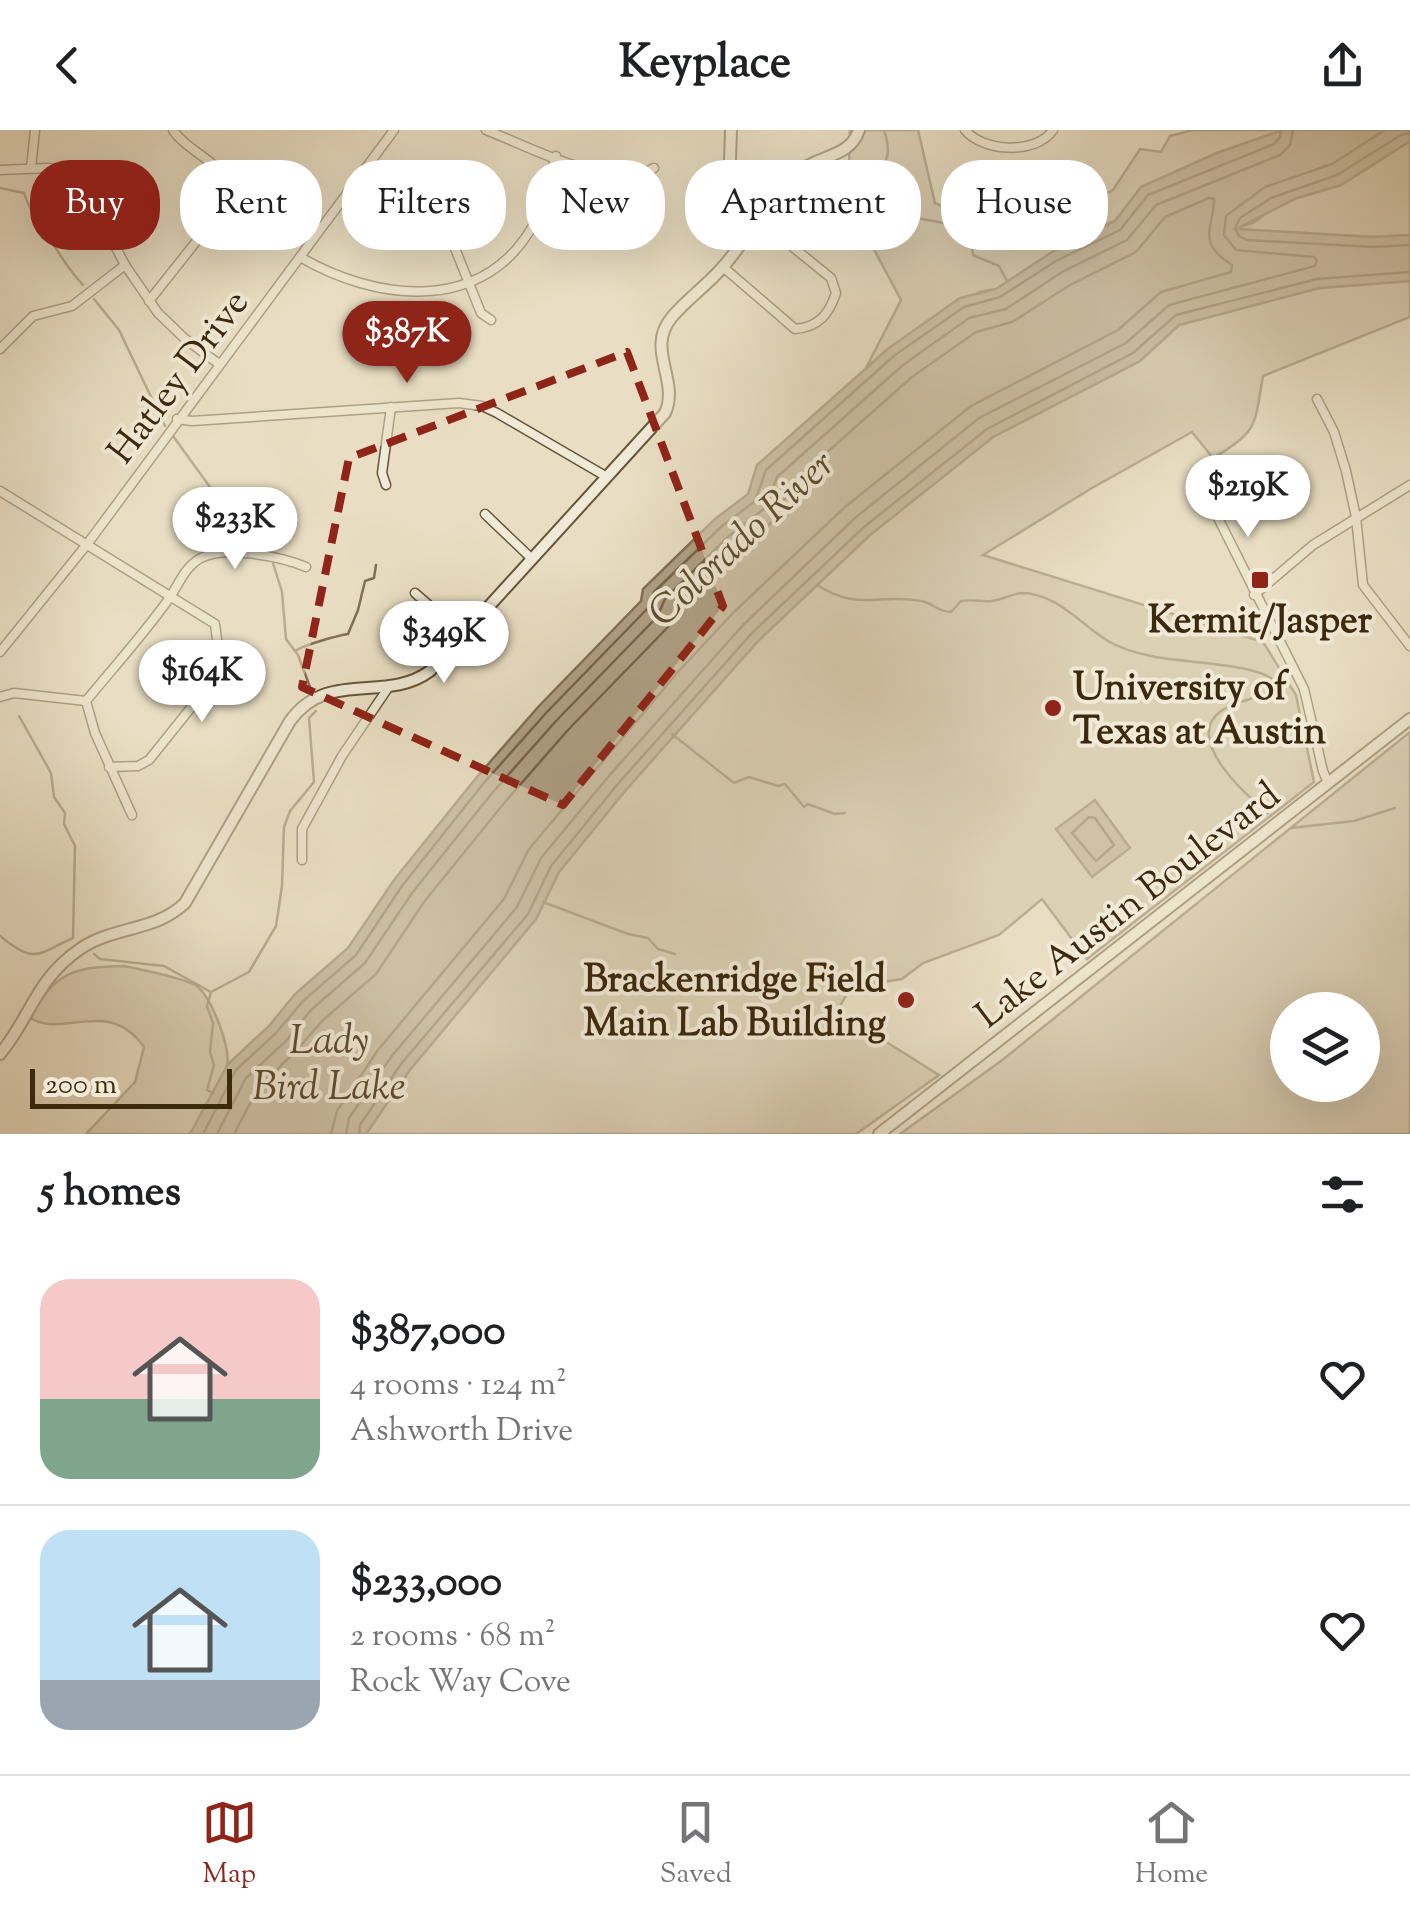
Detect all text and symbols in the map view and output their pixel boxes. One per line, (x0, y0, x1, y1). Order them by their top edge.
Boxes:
text: Keyplace (619, 33, 791, 98)
icon: back (40, 38, 95, 93)
icon: share (1315, 38, 1370, 93)
chip: Buy (30, 160, 160, 250)
chip: Rent (180, 160, 322, 250)
chip: Filters (342, 160, 506, 250)
chip: New (526, 160, 665, 250)
chip: Apartment (685, 160, 921, 250)
chip: House (941, 160, 1108, 250)
street label: Hatley Drive (97, 280, 264, 477)
pin: $387K (337, 301, 477, 386)
text: $387K (364, 310, 450, 356)
water label: Colorado River (637, 439, 849, 642)
pin: $219K (1178, 455, 1318, 540)
text: $219K (1207, 464, 1289, 510)
pin: $233K (165, 487, 305, 572)
text: $233K (194, 496, 276, 542)
marker: Kermit/Jasper (1249, 569, 1271, 591)
place label: Kermit/Jasper (1148, 596, 1373, 650)
pin: $349K (374, 601, 514, 686)
text: $349K (402, 610, 486, 656)
pin: $164K (132, 640, 272, 725)
text: $164K (161, 649, 243, 695)
place label: University of Texas at Austin (1073, 663, 1326, 761)
marker: University of Texas at Austin (1042, 697, 1064, 719)
street label: Lake Austin Boulevard (966, 771, 1293, 1043)
place label: Brackenridge Field Main Lab Building (584, 955, 887, 1053)
marker: Brackenridge Field Main Lab Building (895, 989, 917, 1011)
map controls (1270, 992, 1380, 1102)
button: layers (1270, 992, 1380, 1102)
water label: Lady Bird Lake (252, 1015, 406, 1118)
scale bar (30, 1064, 232, 1108)
text: 200 m (45, 1066, 117, 1106)
text: 5 homes (40, 1164, 181, 1224)
icon: filters (1315, 1167, 1370, 1222)
text: $387,000 (350, 1303, 505, 1363)
icon: home (120, 1319, 240, 1439)
icon: heart (1315, 1352, 1370, 1407)
text: 4 rooms · 124 m² (350, 1363, 567, 1409)
text: Ashworth Drive (350, 1409, 573, 1455)
text: $233,000 (350, 1554, 502, 1614)
icon: home (120, 1570, 240, 1690)
icon: heart (1315, 1603, 1370, 1658)
text: 2 rooms · 68 m² (350, 1614, 556, 1660)
text: Rock Way Cove (350, 1660, 571, 1706)
tab: Map (202, 1795, 257, 1895)
tab: Saved (660, 1795, 732, 1895)
tab: Home (1135, 1795, 1208, 1895)

